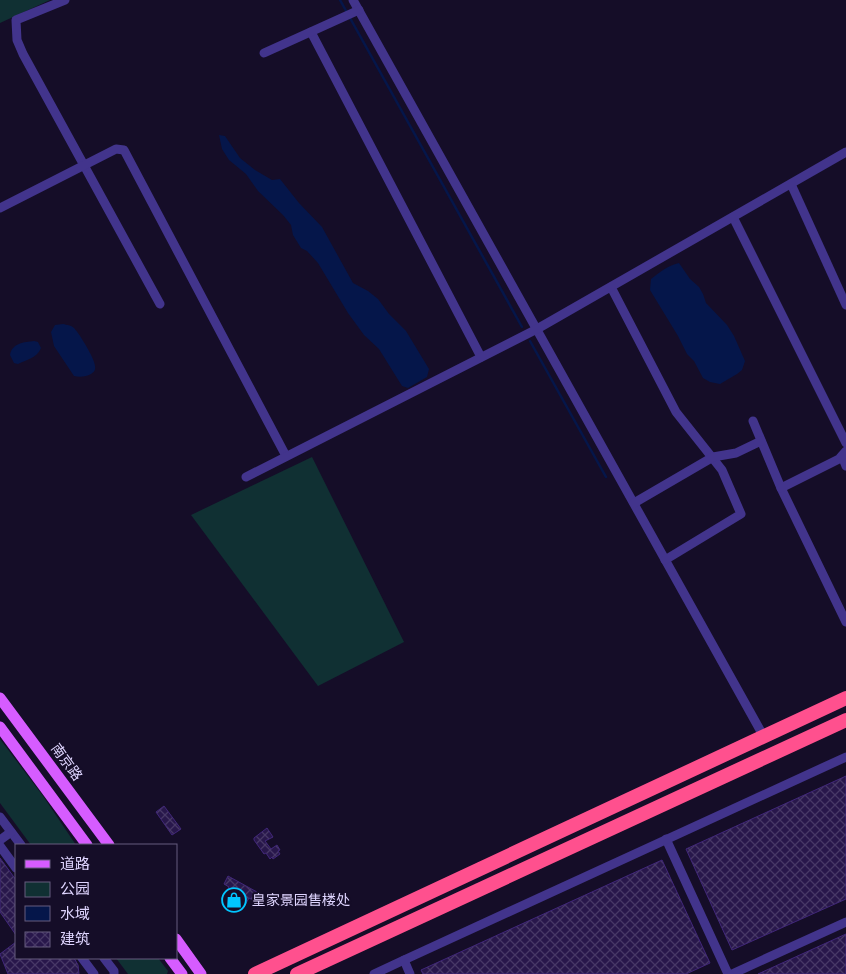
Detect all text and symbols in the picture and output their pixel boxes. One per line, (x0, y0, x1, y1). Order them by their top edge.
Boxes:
street label: 南京路 (47, 739, 87, 784)
legend (15, 844, 178, 959)
text: 道路 (60, 853, 90, 874)
text: 公园 (60, 878, 90, 899)
shop icon: 皇家景园售楼处 (221, 887, 247, 913)
place label: 皇家景园售楼处 (252, 890, 350, 909)
text: 水域 (60, 903, 90, 924)
text: 建筑 (60, 928, 90, 949)

